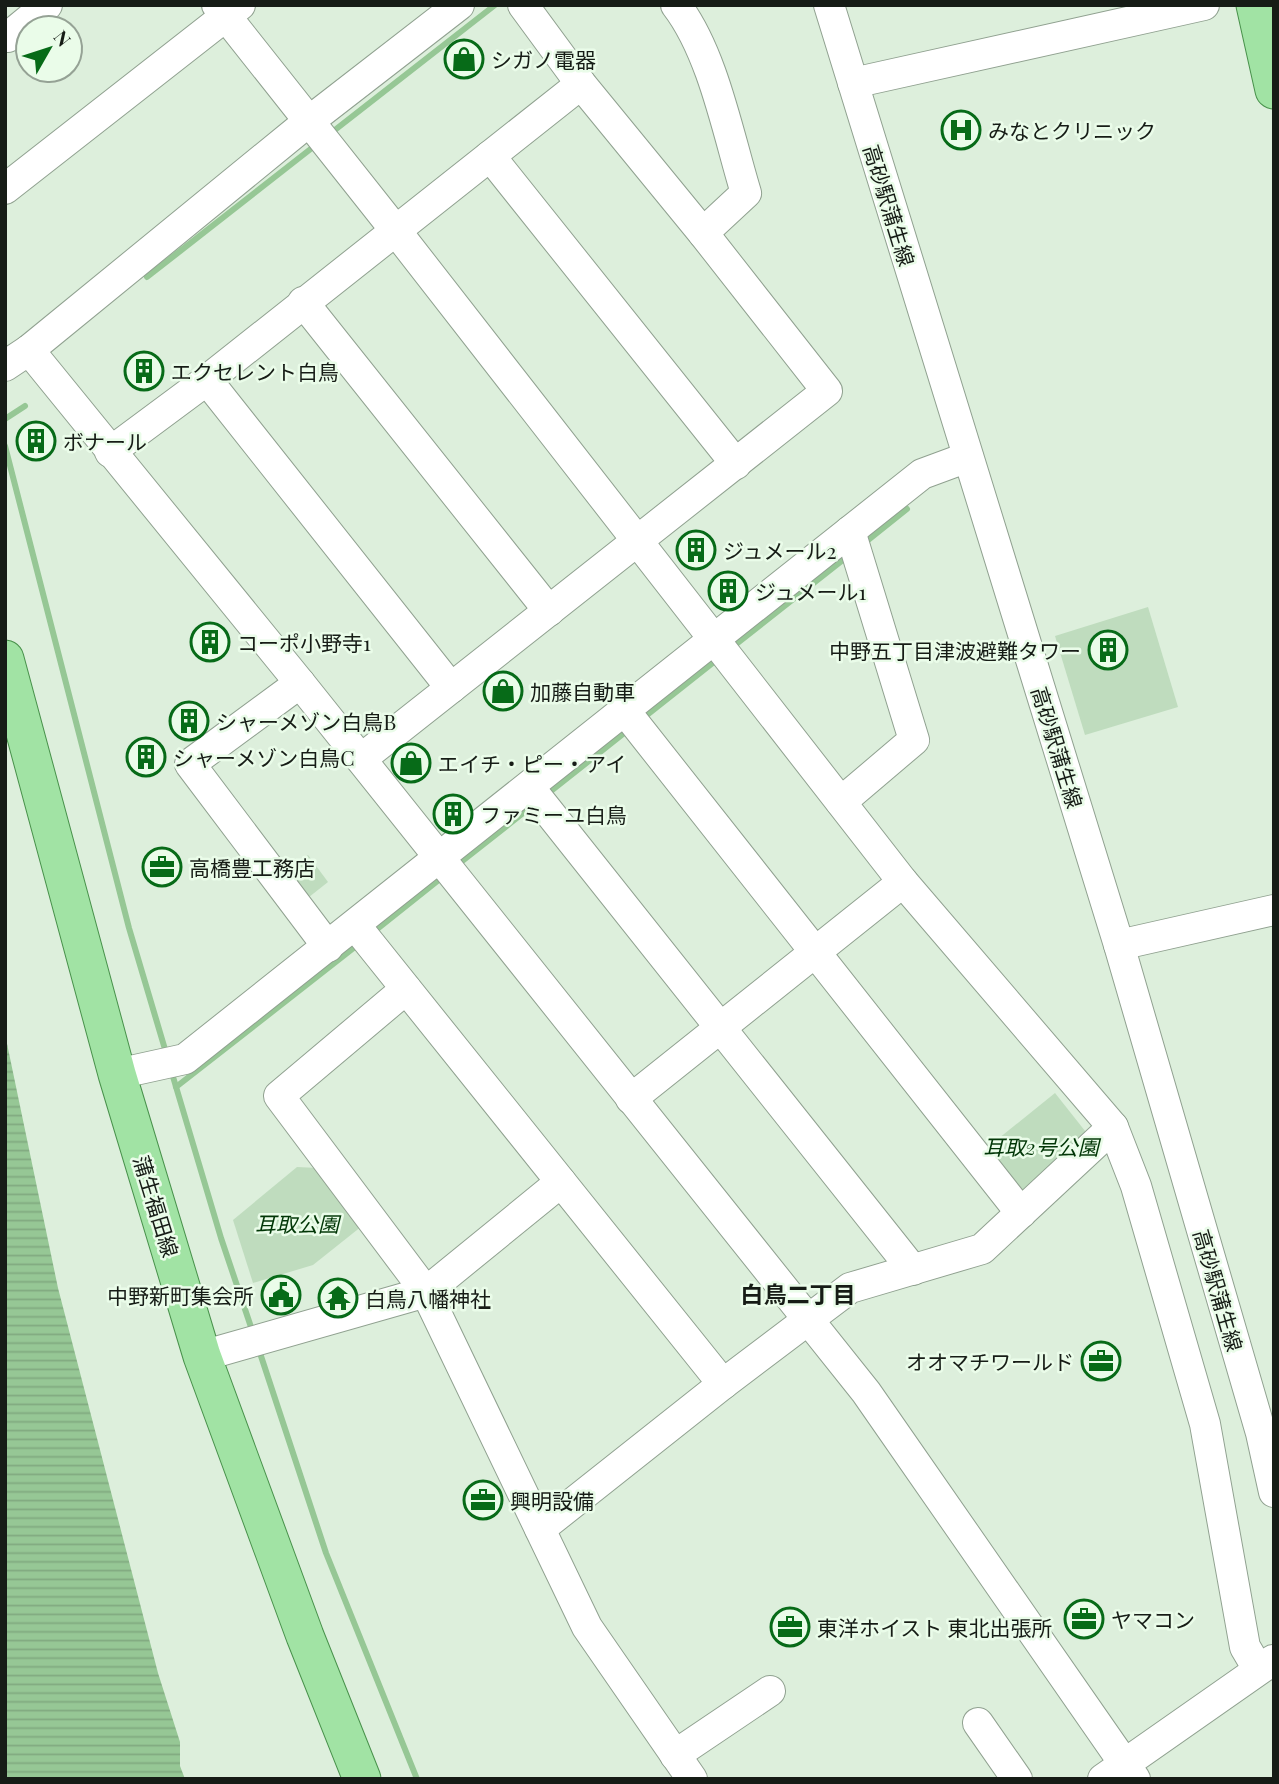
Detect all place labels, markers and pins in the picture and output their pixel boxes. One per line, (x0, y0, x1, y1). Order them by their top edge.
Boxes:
shop icon: シガノ電器 (443, 38, 485, 80)
place label: シガノ電器 (491, 45, 596, 73)
hospital icon: みなとクリニック (940, 109, 982, 151)
place label: みなとクリニック (988, 116, 1156, 144)
building icon: エクセレント白鳥 (123, 350, 165, 392)
place label: エクセレント白鳥 (171, 357, 339, 385)
building icon: ボナール (15, 420, 57, 462)
place label: ボナール (63, 427, 147, 455)
building icon: ジュメール2 (675, 529, 717, 571)
place label: ジュメール2 (723, 536, 837, 564)
building icon: ジュメール1 (707, 570, 749, 612)
place label: ジュメール1 (755, 577, 867, 605)
building icon: コーポ小野寺1 (189, 621, 231, 663)
place label: コーポ小野寺1 (237, 628, 371, 656)
building icon: 中野五丁目津波避難タワー (1087, 629, 1129, 671)
place label: 中野五丁目津波避難タワー (829, 636, 1081, 664)
shop icon: 加藤自動車 (482, 670, 524, 712)
place label: 加藤自動車 (530, 677, 635, 705)
building icon: シャーメゾン白鳥B (168, 700, 210, 742)
place label: シャーメゾン白鳥B (216, 707, 396, 735)
building icon: シャーメゾン白鳥C (125, 736, 167, 778)
shop icon: エイチ・ピー・アイ (390, 742, 432, 784)
place label: シャーメゾン白鳥C (173, 743, 355, 771)
place label: エイチ・ピー・アイ (438, 749, 626, 777)
building icon: ファミーユ白鳥 (432, 793, 474, 835)
place label: ファミーユ白鳥 (480, 800, 627, 828)
office icon: 高橋豊工務店 (141, 846, 183, 888)
place label: 高橋豊工務店 (189, 853, 315, 881)
public building icon: 中野新町集会所 (260, 1274, 302, 1316)
temple icon: 白鳥八幡神社 (317, 1277, 359, 1319)
place label: 中野新町集会所 (107, 1281, 254, 1309)
place label: 白鳥八幡神社 (365, 1284, 491, 1312)
office icon: オオマチワールド (1080, 1340, 1122, 1382)
place label: オオマチワールド (906, 1347, 1074, 1375)
office icon: 興明設備 (462, 1479, 504, 1521)
place label: 興明設備 (510, 1486, 594, 1514)
office icon: ヤマコン (1063, 1598, 1105, 1640)
place label: ヤマコン (1111, 1605, 1195, 1633)
office icon: 東洋ホイスト 東北出張所 (769, 1606, 811, 1648)
place label: 東洋ホイスト 東北出張所 (817, 1613, 1053, 1641)

